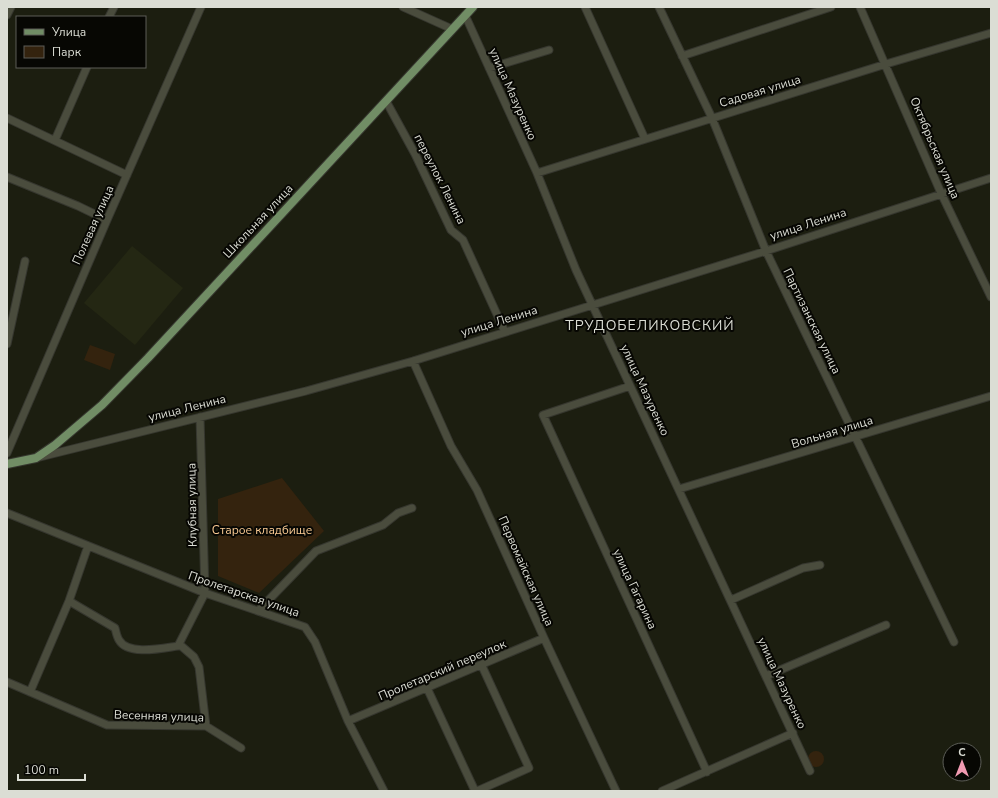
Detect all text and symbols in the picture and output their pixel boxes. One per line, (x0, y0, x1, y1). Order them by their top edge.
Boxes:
legend (16, 16, 146, 68)
text: Улица (51, 24, 86, 40)
text: Парк (52, 44, 82, 60)
street label: улица Мазуренко (485, 45, 541, 143)
street label: Садовая улица (717, 71, 803, 111)
street label: Октябрьская улица (906, 95, 964, 201)
street label: переулок Ленина (410, 131, 470, 227)
street label: Школьная улица (220, 181, 296, 261)
street label: Полевая улица (68, 183, 118, 267)
street label: улица Ленина (768, 204, 848, 244)
street label: Партизанская улица (779, 265, 845, 377)
street label: улица Ленина (459, 302, 539, 340)
district label: ТРУДОБЕЛИКОВСКИЙ (565, 316, 735, 335)
street label: улица Мазуренко (617, 342, 673, 439)
street label: улица Ленина (146, 391, 228, 425)
street label: Вольная улица (789, 412, 875, 452)
street label: Клубная улица (183, 463, 201, 547)
street label: Первомайская улица (495, 513, 557, 629)
park label: Старое кладбище (212, 522, 312, 538)
street label: улица Гагарина (609, 546, 661, 632)
street label: Пролетарская улица (186, 567, 302, 621)
street label: улица Мазуренко (754, 635, 810, 732)
street label: Пролетарский переулок (376, 636, 509, 704)
street label: Весенняя улица (114, 706, 204, 726)
north arrow (942, 742, 982, 782)
text: С (958, 745, 966, 760)
scale bar (18, 756, 85, 782)
text: 100 m (24, 762, 59, 778)

